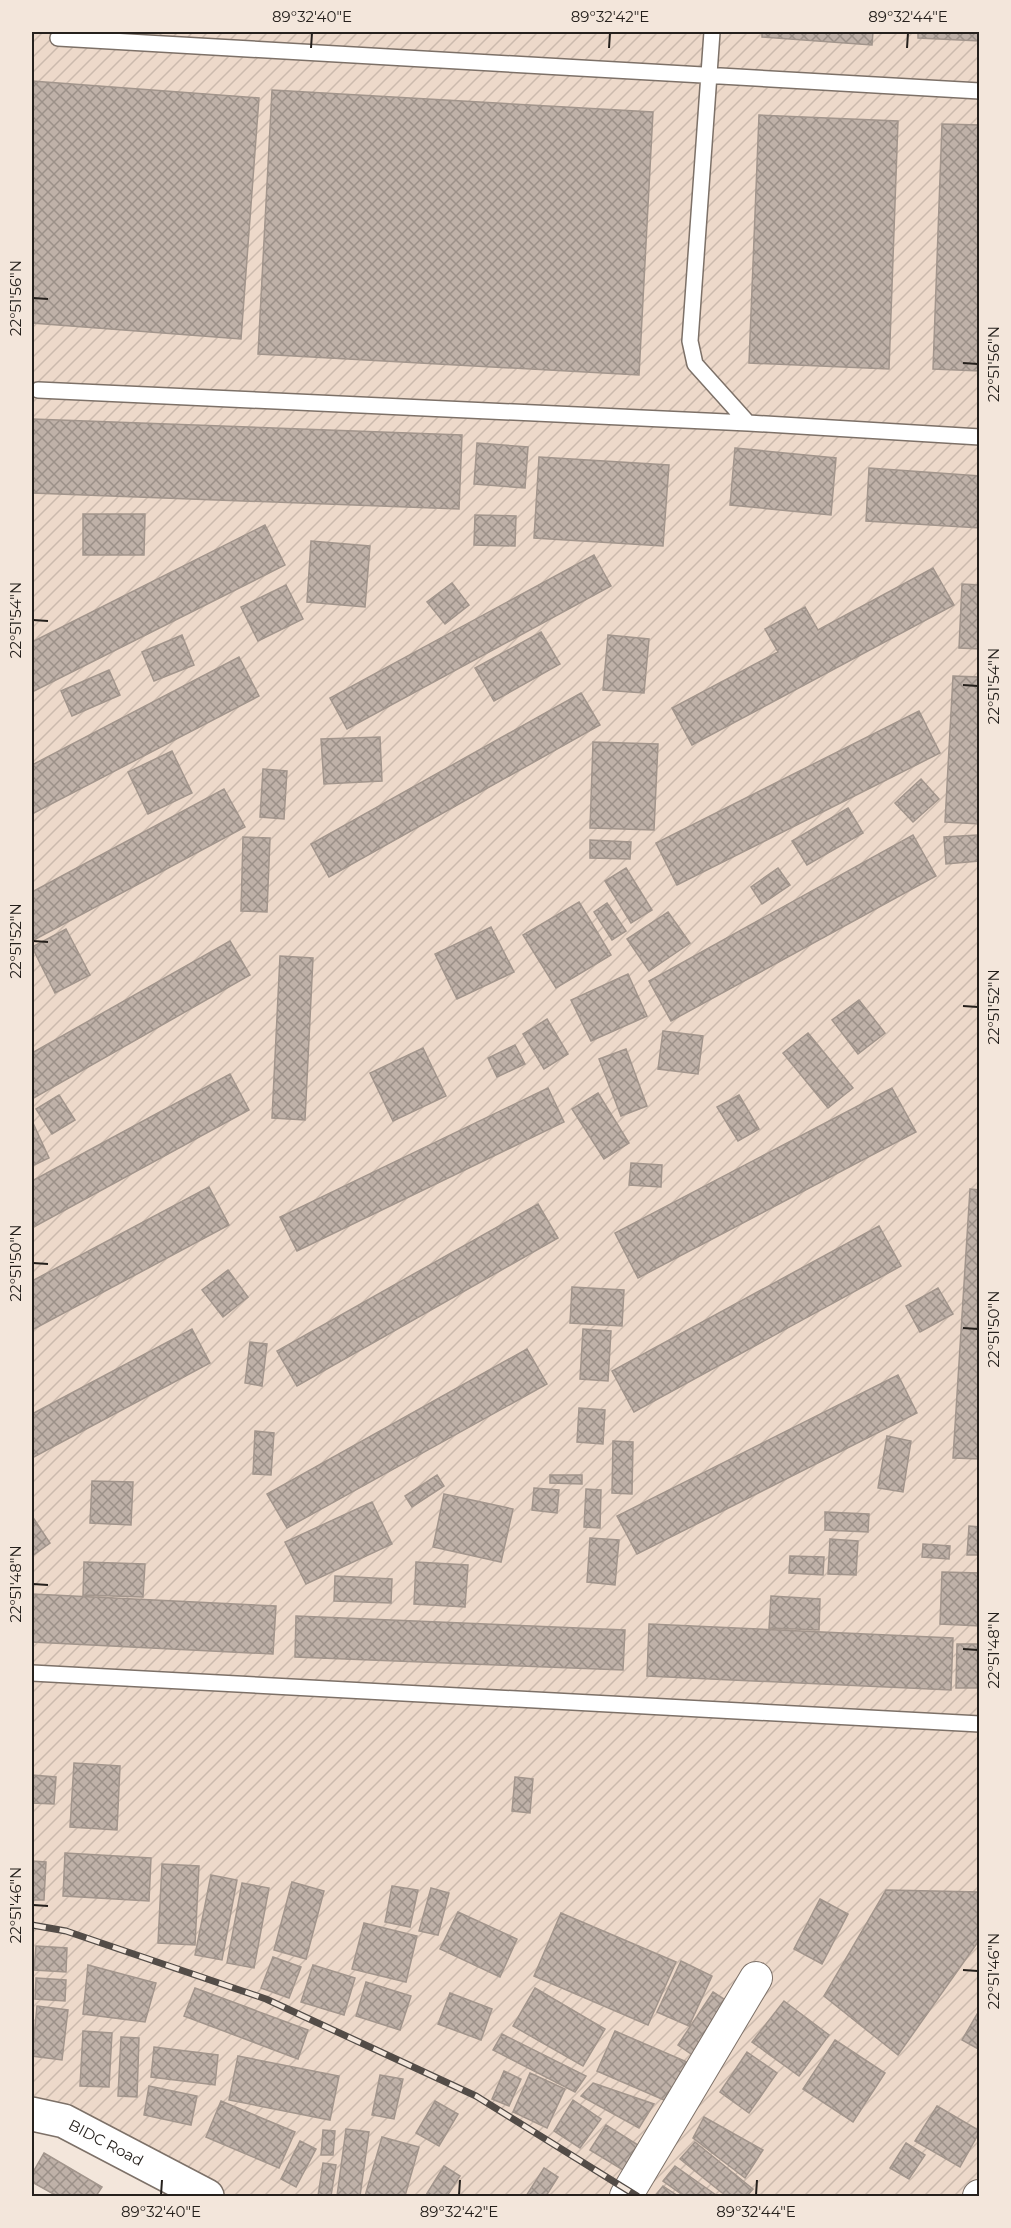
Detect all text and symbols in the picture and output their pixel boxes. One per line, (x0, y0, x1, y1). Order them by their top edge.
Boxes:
text: 89°32'40"E (272, 7, 352, 26)
text: 89°32'42"E (571, 7, 649, 26)
text: 89°32'44"E (868, 7, 948, 26)
text: 22°51'56"N (6, 260, 25, 336)
text: 22°51'56"N (984, 326, 1003, 402)
text: 22°51'54"N (6, 582, 25, 658)
text: 22°51'54"N (984, 648, 1003, 724)
text: 22°51'52"N (6, 903, 25, 979)
text: 22°51'52"N (984, 969, 1003, 1045)
text: 22°51'50"N (6, 1225, 25, 1301)
text: 22°51'50"N (984, 1291, 1003, 1367)
text: 22°51'48"N (6, 1545, 25, 1623)
text: 22°51'48"N (984, 1611, 1003, 1689)
text: 22°51'46"N (6, 1867, 25, 1943)
text: 22°51'46"N (984, 1933, 1003, 2009)
street label: BIDC Road (65, 2115, 147, 2170)
text: 89°32'40"E (121, 2202, 201, 2221)
text: 89°32'42"E (420, 2202, 498, 2221)
text: 89°32'44"E (716, 2202, 796, 2221)

